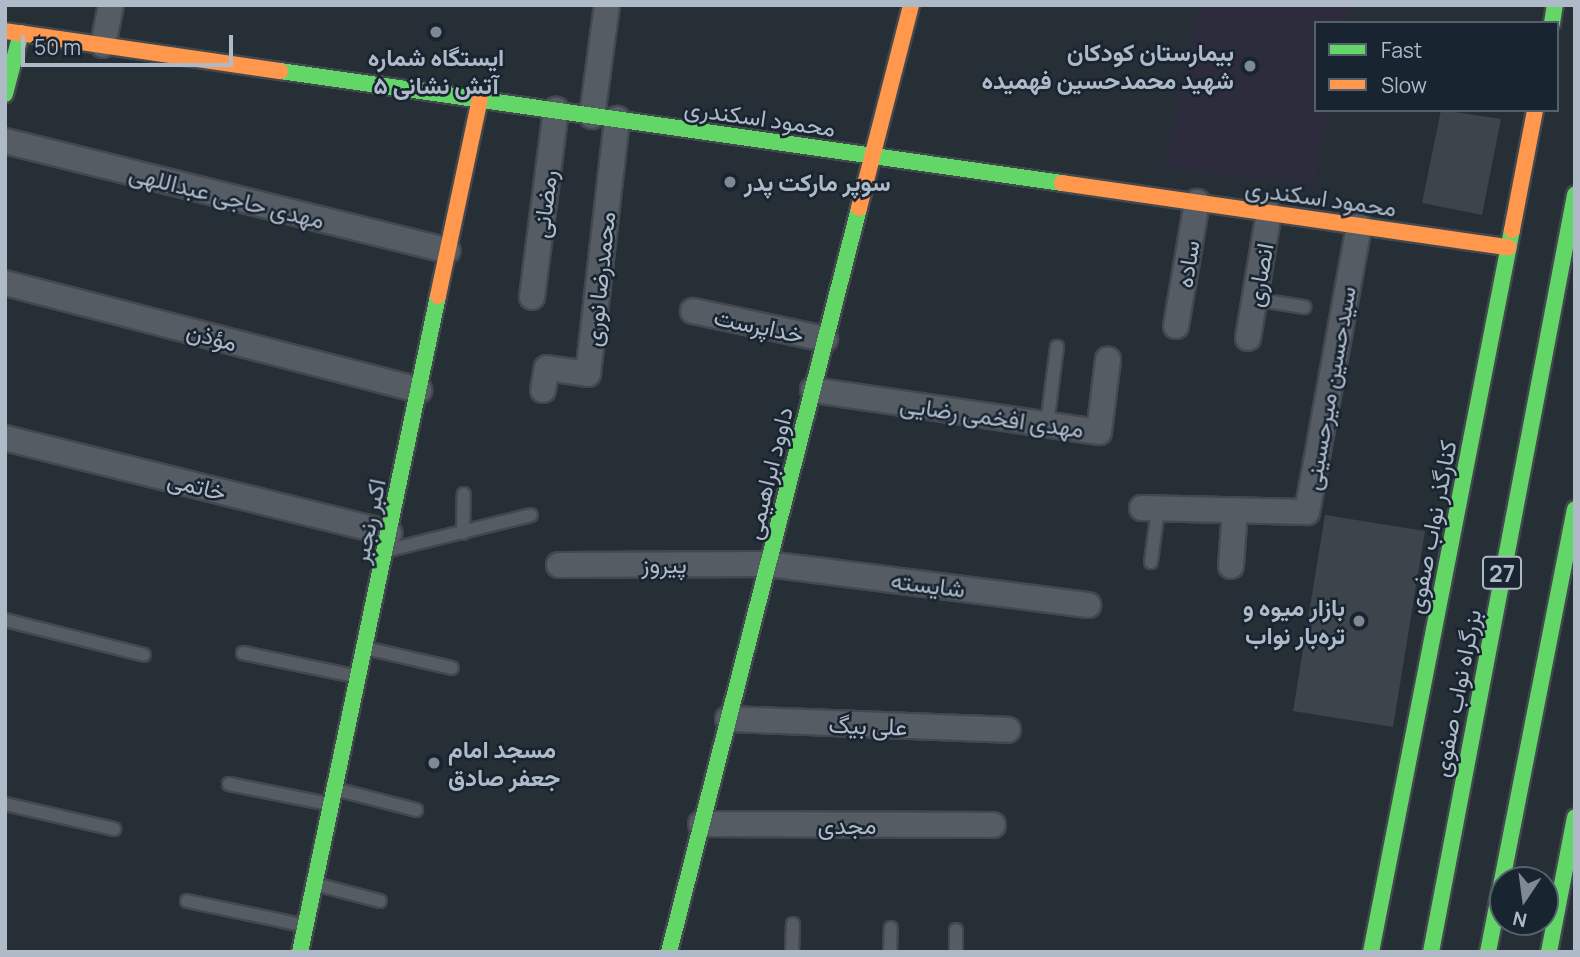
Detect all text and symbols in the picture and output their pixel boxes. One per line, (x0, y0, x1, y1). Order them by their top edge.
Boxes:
scale bar (24, 21, 236, 65)
legend (1314, 21, 1559, 112)
marker: ایستگاه شماره ۵ آتش نشانی (428, 24, 444, 40)
text: 50 m (34, 33, 81, 61)
text: Fast (1381, 36, 1422, 64)
place label: بیمارستان کودکان شهید محمدحسین فهمیده (981, 38, 1234, 94)
place label: ایستگاه شماره ۵ آتش نشانی (368, 43, 504, 99)
marker: بیمارستان کودکان شهید محمدحسین فهمیده (1240, 56, 1260, 76)
text: Slow (1381, 71, 1427, 99)
street label: محمود اسکندری (682, 92, 838, 142)
street label: مهدی حاجی عبداللهی (126, 158, 328, 234)
street label: رمضانی (526, 168, 562, 240)
place label: سوپر مارکت پدر (744, 168, 891, 196)
street label: محمود اسکندری (1243, 172, 1399, 222)
marker: سوپر مارکت پدر (722, 174, 738, 190)
street label: محمدرضا نوری (578, 210, 620, 348)
street label: ساده (1169, 238, 1205, 290)
street label: انصاری (1239, 241, 1279, 309)
street label: سیدحسین میرحسینی (1297, 284, 1361, 492)
street label: خداپرست (711, 301, 807, 349)
street label: مؤذن (184, 315, 240, 357)
street label: مهدی افخمی رضایی (898, 389, 1086, 443)
street label: داوود ابراهیمی (738, 404, 798, 542)
street label: کنارگذر نواب صفوی (1400, 438, 1462, 616)
street label: خاتمی (165, 464, 229, 506)
street label: اکبر رنجبر (345, 476, 391, 566)
street label: پیروز (641, 550, 687, 578)
road number: 27 (1481, 554, 1523, 593)
street label: شایسته (889, 565, 967, 603)
place label: بازار میوه و تره‌بار نواب (1243, 593, 1345, 649)
street label: بزرگراه نواب صفوی (1426, 607, 1486, 779)
marker: بازار میوه و تره‌بار نواب (1351, 613, 1367, 629)
street label: علی بیگ (828, 709, 908, 741)
place label: مسجد امام جعفر صادق (448, 735, 560, 791)
marker: مسجد امام جعفر صادق (426, 755, 442, 771)
street label: مجدی (818, 811, 876, 839)
north arrow (1489, 866, 1559, 936)
text: N (1510, 905, 1529, 934)

